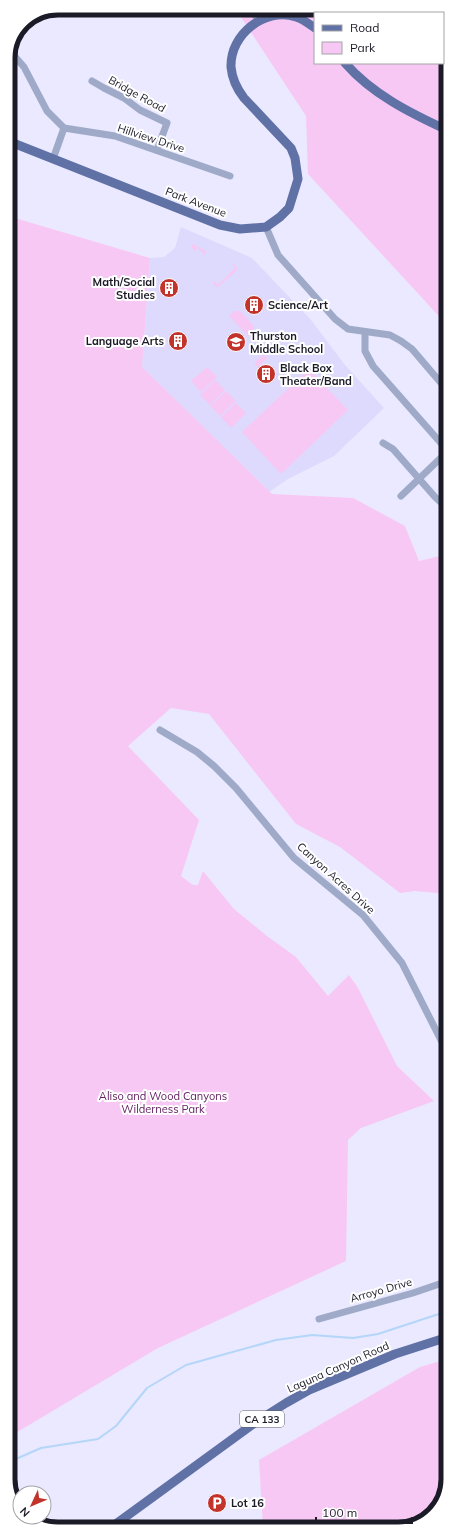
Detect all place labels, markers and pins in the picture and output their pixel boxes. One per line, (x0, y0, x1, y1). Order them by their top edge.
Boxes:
place label: Math/Social Studies (93, 275, 155, 302)
building icon: Math/Social Studies (158, 277, 180, 299)
building icon: Science/Art (243, 294, 265, 316)
place label: Science/Art (268, 298, 328, 312)
place label: Thurston Middle School (250, 329, 323, 356)
building icon: Language Arts (167, 330, 189, 352)
school or university icon: Thurston Middle School (225, 331, 247, 353)
place label: Language Arts (86, 334, 164, 348)
place label: Black Box Theater/Band (280, 361, 352, 388)
building icon: Black Box Theater/Band (255, 363, 277, 385)
parking icon: Lot 16 (206, 1492, 228, 1514)
place label: Lot 16 (231, 1496, 264, 1510)

